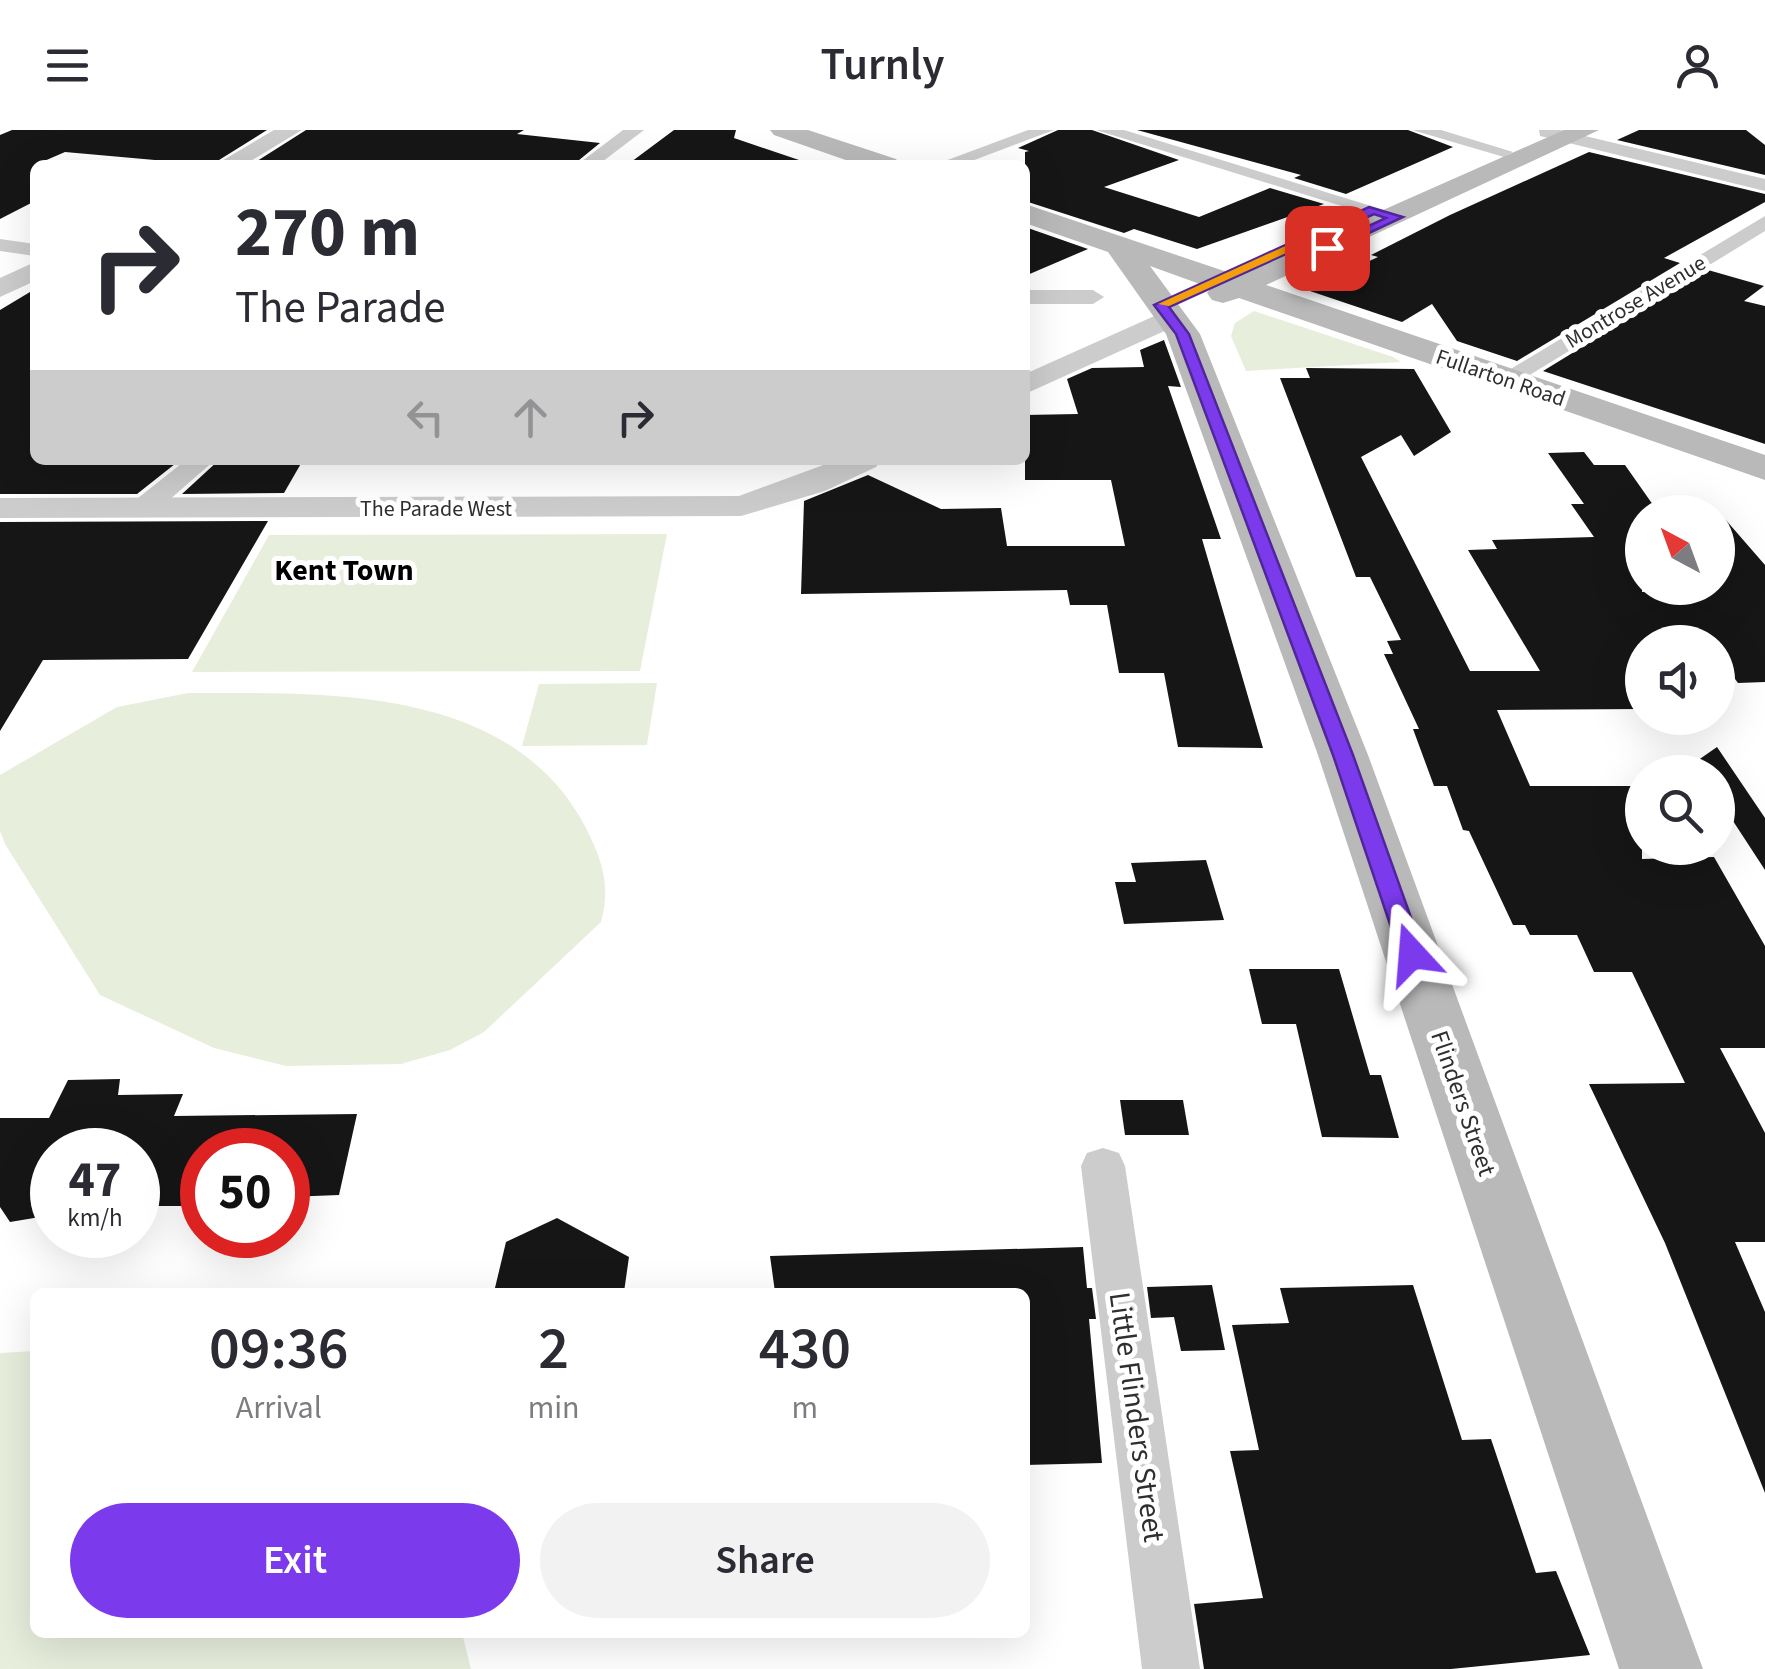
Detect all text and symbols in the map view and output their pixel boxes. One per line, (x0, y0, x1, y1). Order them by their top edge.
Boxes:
text: Turnly (820, 33, 945, 97)
icon: menu (40, 38, 95, 93)
icon: person (1670, 38, 1725, 93)
text: 270 m (235, 183, 420, 283)
icon: right (70, 200, 200, 330)
pin (1285, 206, 1370, 291)
icon: arrive (1300, 221, 1355, 276)
street label: Montrose Avenue (1559, 247, 1712, 357)
text: The Parade (235, 276, 446, 340)
street label: Fullarton Road (1432, 341, 1570, 415)
icon: left (398, 390, 453, 445)
icon: ahead (503, 390, 558, 445)
icon: right (608, 390, 663, 445)
street label: The Parade West (360, 493, 512, 525)
north arrow (1625, 495, 1735, 605)
map controls (1625, 495, 1735, 865)
district label: Kent Town (274, 549, 414, 592)
button: sound (1625, 625, 1735, 735)
button: search (1625, 755, 1735, 865)
position arrow (1360, 902, 1464, 1006)
street label: Flinders Street (1421, 1026, 1505, 1181)
speed limit sign: 50 (180, 1128, 310, 1258)
text: 47 (69, 1145, 121, 1216)
text: km/h (67, 1200, 123, 1236)
street label: Little Flinders Street (1098, 1289, 1175, 1545)
text: 09:36 (209, 1307, 349, 1392)
text: 2 (538, 1307, 569, 1392)
text: 430 (759, 1307, 851, 1392)
text: Arrival (236, 1385, 322, 1431)
text: min (528, 1385, 580, 1431)
text: m (792, 1385, 818, 1431)
button: Exit (70, 1503, 520, 1618)
button: Share (540, 1503, 990, 1618)

